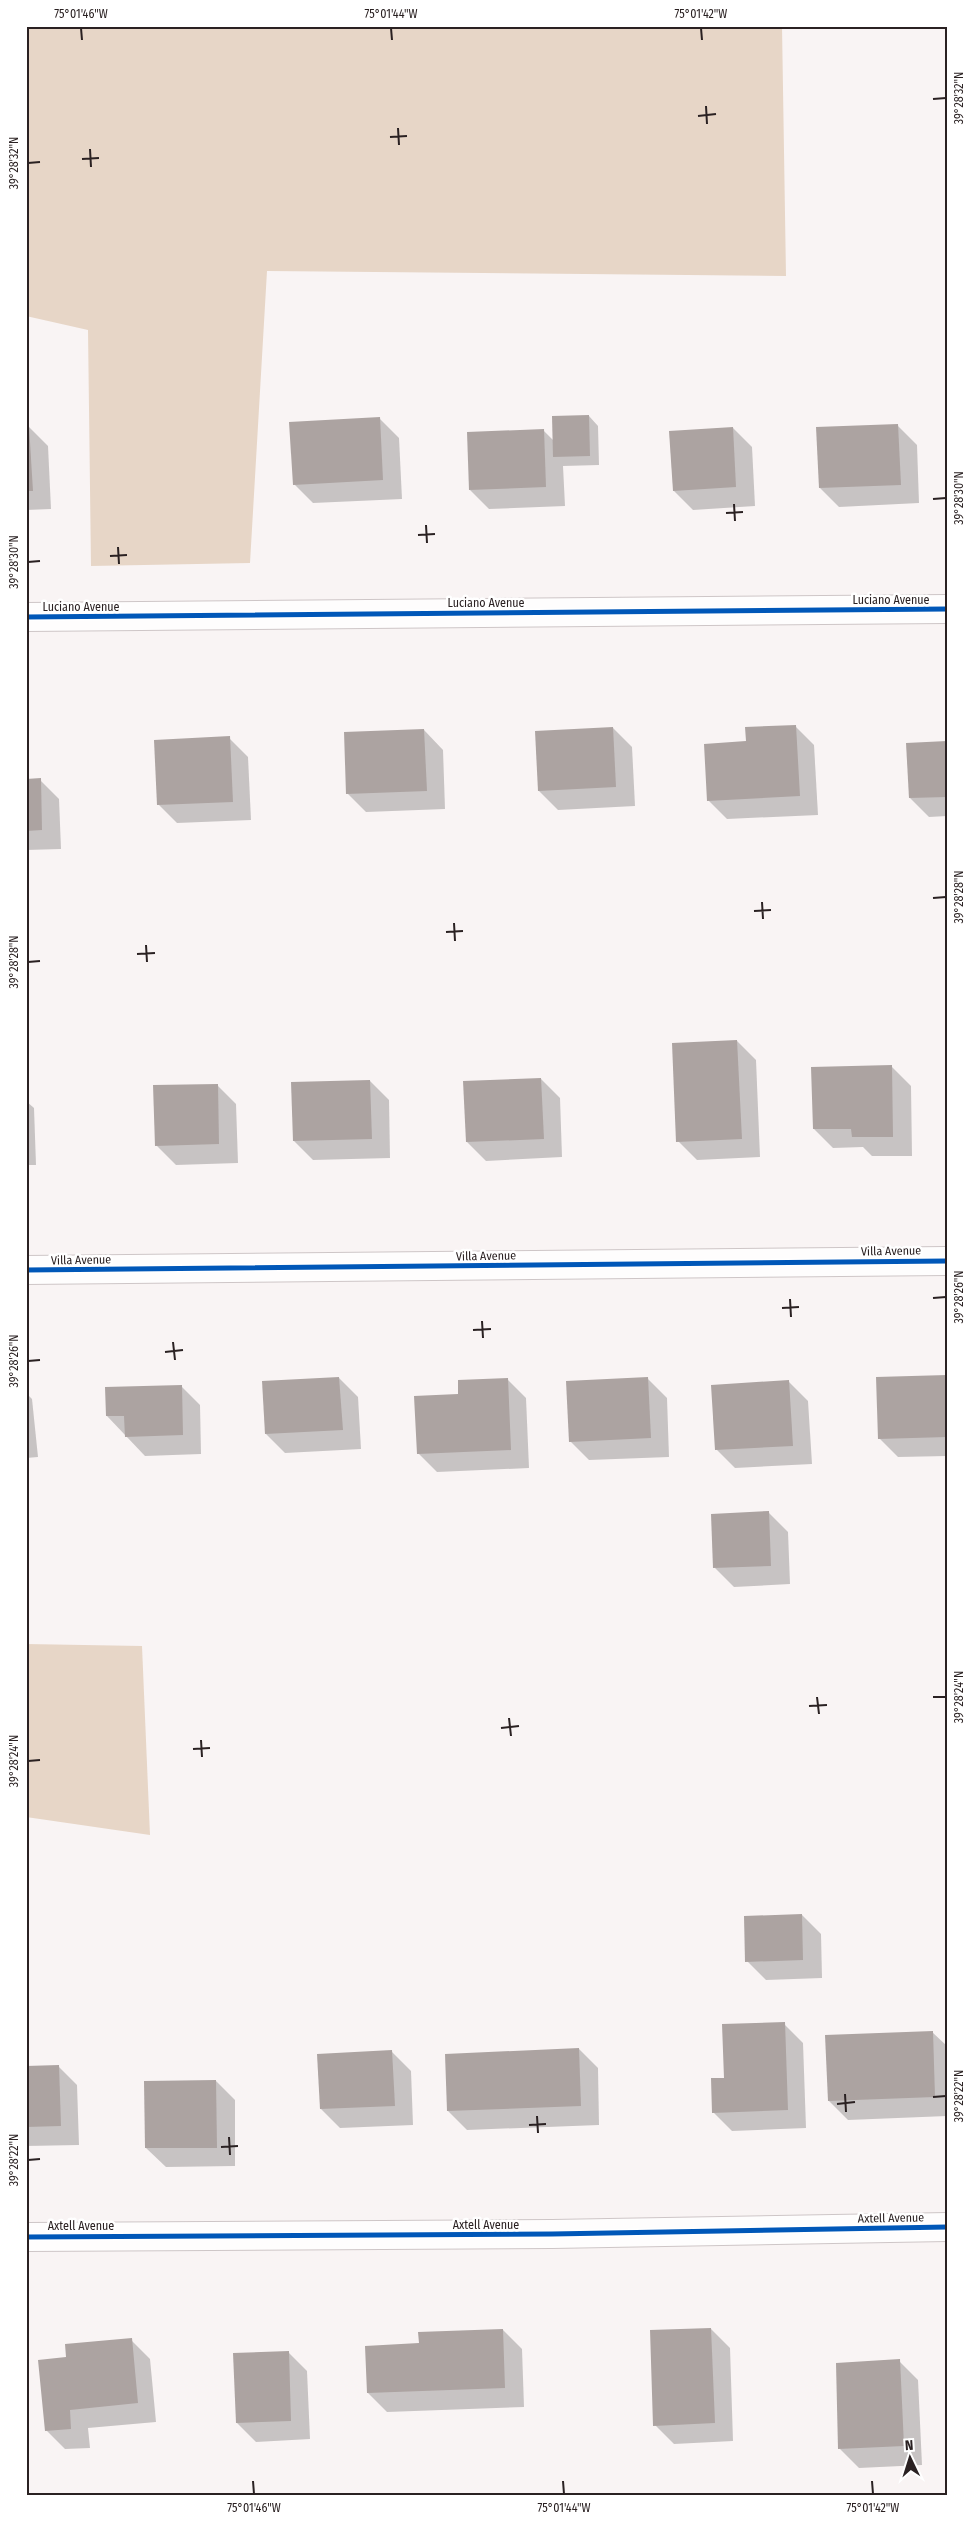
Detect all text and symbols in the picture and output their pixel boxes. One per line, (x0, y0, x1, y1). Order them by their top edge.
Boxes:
text: 75°01'46"W (54, 7, 108, 21)
text: 75°01'44"W (365, 7, 417, 21)
text: 75°01'42"W (675, 7, 727, 21)
text: 39°28'32"N (952, 72, 966, 124)
text: 39°28'32"N (7, 137, 21, 189)
text: 39°28'30"N (952, 471, 966, 525)
text: 39°28'30"N (7, 535, 21, 589)
street label: Luciano Avenue (853, 593, 930, 607)
street label: Luciano Avenue (448, 596, 525, 610)
street label: Luciano Avenue (43, 600, 120, 614)
text: 39°28'28"N (952, 870, 966, 924)
text: 39°28'28"N (7, 935, 21, 989)
street label: Villa Avenue (861, 1243, 921, 1259)
street label: Villa Avenue (456, 1248, 516, 1264)
street label: Villa Avenue (51, 1252, 111, 1268)
text: 39°28'26"N (952, 1270, 966, 1324)
text: 39°28'26"N (7, 1334, 21, 1388)
text: 39°28'24"N (952, 1671, 966, 1723)
text: 39°28'24"N (7, 1735, 21, 1787)
text: 39°28'22"N (952, 2070, 966, 2122)
text: 39°28'22"N (7, 2134, 21, 2186)
street label: Axtell Avenue (858, 2210, 924, 2226)
street label: Axtell Avenue (453, 2218, 519, 2232)
street label: Axtell Avenue (48, 2219, 114, 2233)
north arrow (886, 2434, 936, 2484)
text: N (904, 2437, 914, 2454)
text: 75°01'46"W (227, 2501, 281, 2515)
text: 75°01'44"W (538, 2501, 590, 2515)
text: 75°01'42"W (847, 2501, 899, 2515)

